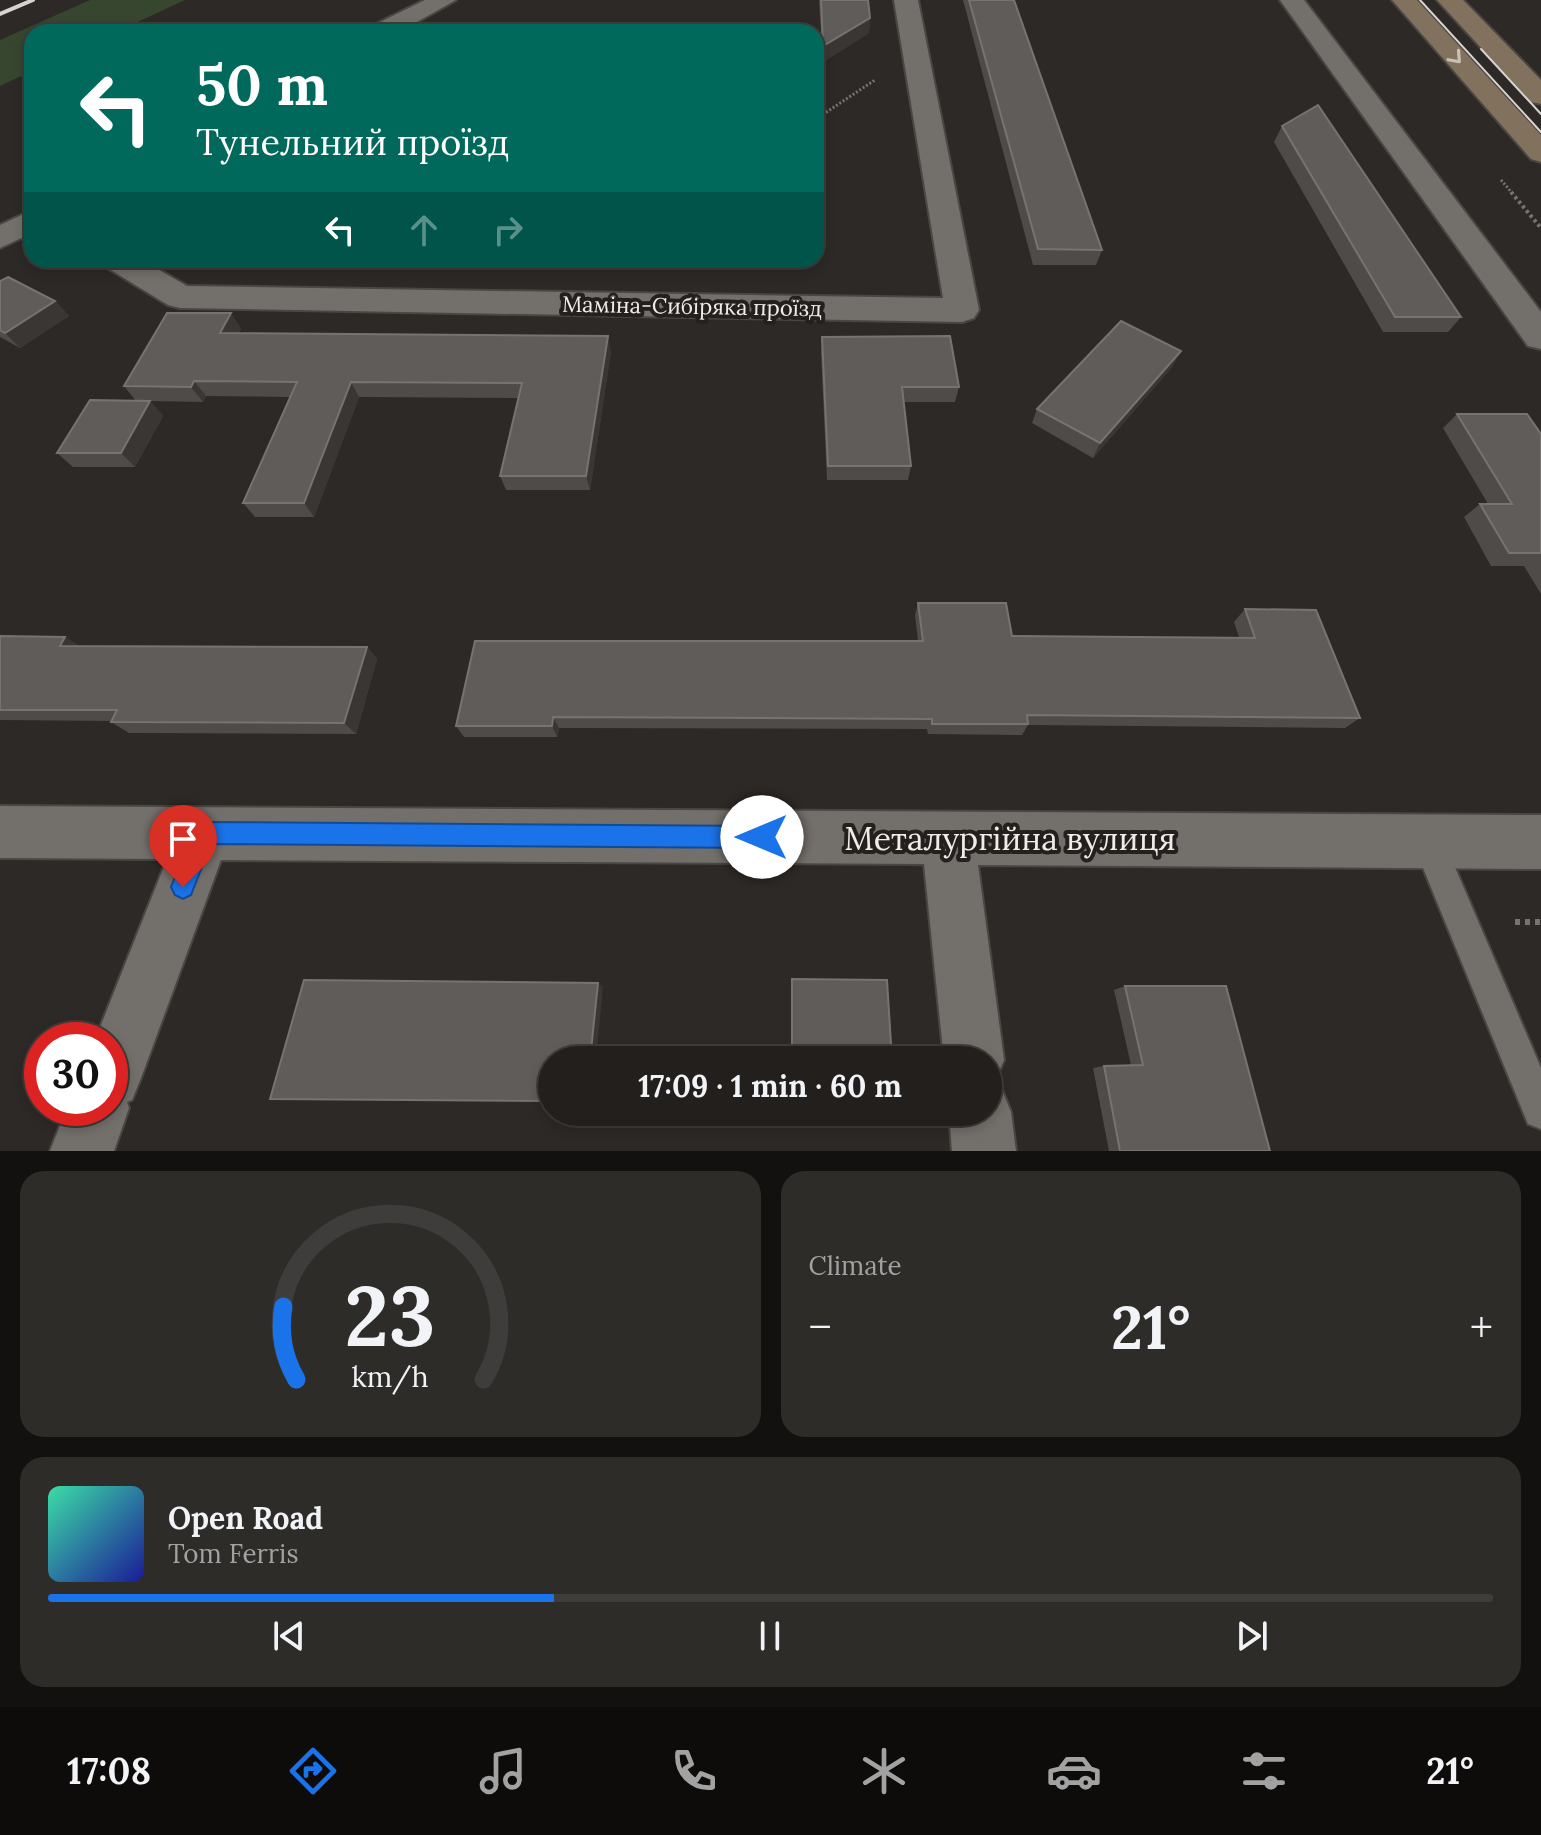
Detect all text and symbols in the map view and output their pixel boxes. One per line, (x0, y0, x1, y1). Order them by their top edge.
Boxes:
text: 50 m (196, 49, 328, 120)
one-way arrow (1446, 49, 1460, 64)
icon: left (64, 56, 168, 160)
text: Тунельний проїзд (196, 119, 509, 165)
icon: left (318, 208, 362, 252)
icon: ahead (402, 208, 446, 252)
icon: right (486, 208, 530, 252)
street label: Маміна-Сибіряка проїзд (562, 290, 822, 322)
position arrow (720, 795, 804, 879)
pin (149, 805, 217, 887)
icon: arrive (161, 817, 205, 861)
street label: Металургійна вулиця (844, 818, 1176, 859)
speed limit sign: 30 (24, 1022, 128, 1126)
text: 17:09 · 1 min · 60 m (638, 1067, 902, 1105)
text: Climate (809, 1249, 902, 1282)
text: 23 (345, 1262, 436, 1369)
text: 21° (1111, 1289, 1190, 1365)
text: − (809, 1299, 832, 1355)
text: + (1470, 1299, 1493, 1355)
text: km/h (352, 1358, 429, 1395)
text: Open Road (168, 1499, 323, 1537)
text: Tom Ferris (168, 1537, 298, 1570)
icon: previous (267, 1614, 311, 1658)
icon: pause (748, 1614, 792, 1658)
icon: next (1230, 1614, 1274, 1658)
icon: directions (285, 1743, 341, 1799)
icon: music (475, 1743, 531, 1799)
icon: phone (666, 1743, 722, 1799)
icon: climate (856, 1743, 912, 1799)
icon: car (1046, 1743, 1102, 1799)
icon: filters (1236, 1743, 1292, 1799)
text: 17:08 (67, 1748, 151, 1794)
text: 21° (1426, 1748, 1474, 1794)

